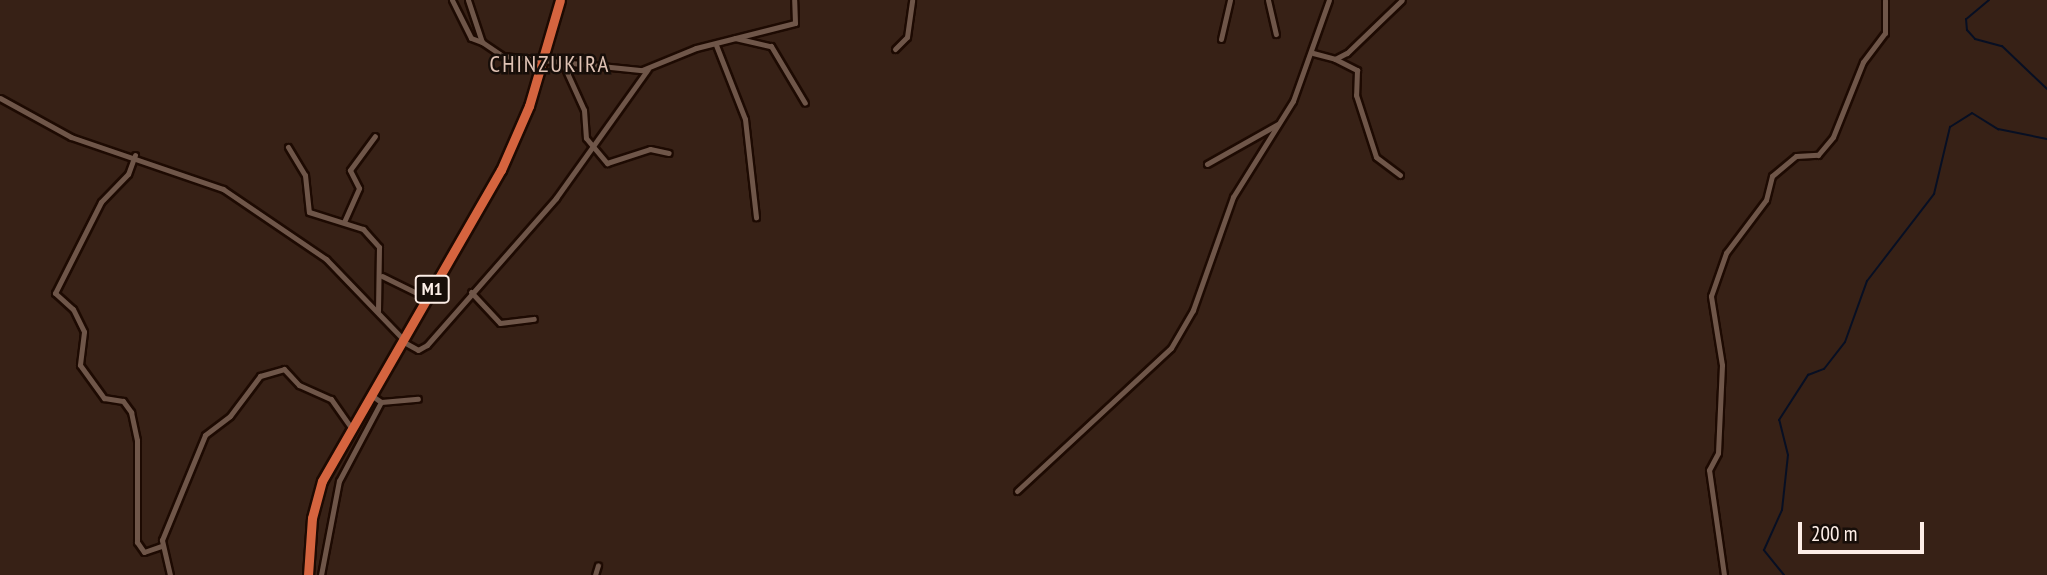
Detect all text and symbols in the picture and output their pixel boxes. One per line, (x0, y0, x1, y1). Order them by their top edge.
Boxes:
district label: CHINZUKIRA (491, 50, 609, 78)
road number: M1 (414, 274, 450, 304)
scale bar (1802, 508, 1928, 552)
text: 200 m (1811, 520, 1857, 547)

